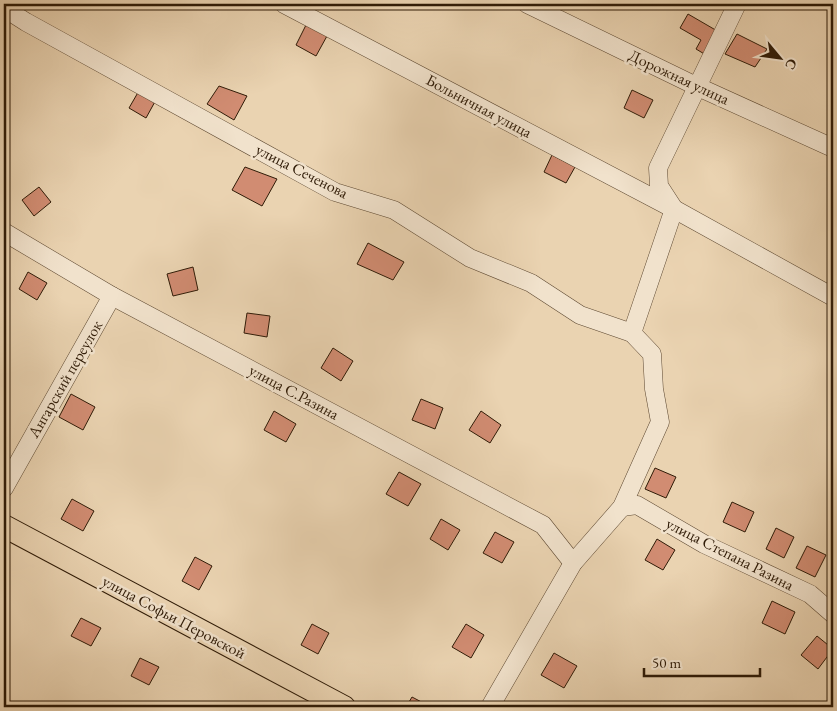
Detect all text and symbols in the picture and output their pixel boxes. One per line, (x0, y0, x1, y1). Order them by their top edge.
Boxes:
north arrow (754, 32, 804, 82)
street label: Дорожная улица (625, 45, 733, 110)
text: С (781, 56, 802, 73)
street label: Больничная улица (422, 69, 536, 143)
street label: улица Сеченова (252, 139, 352, 204)
street label: Ангарский переулок (22, 316, 107, 442)
street label: улица С.Разина (245, 359, 343, 425)
street label: улица Степана Разина (663, 513, 798, 596)
street label: улица Софьи Перовской (99, 570, 250, 664)
scale bar (644, 646, 761, 678)
text: 50 m (652, 653, 681, 672)

